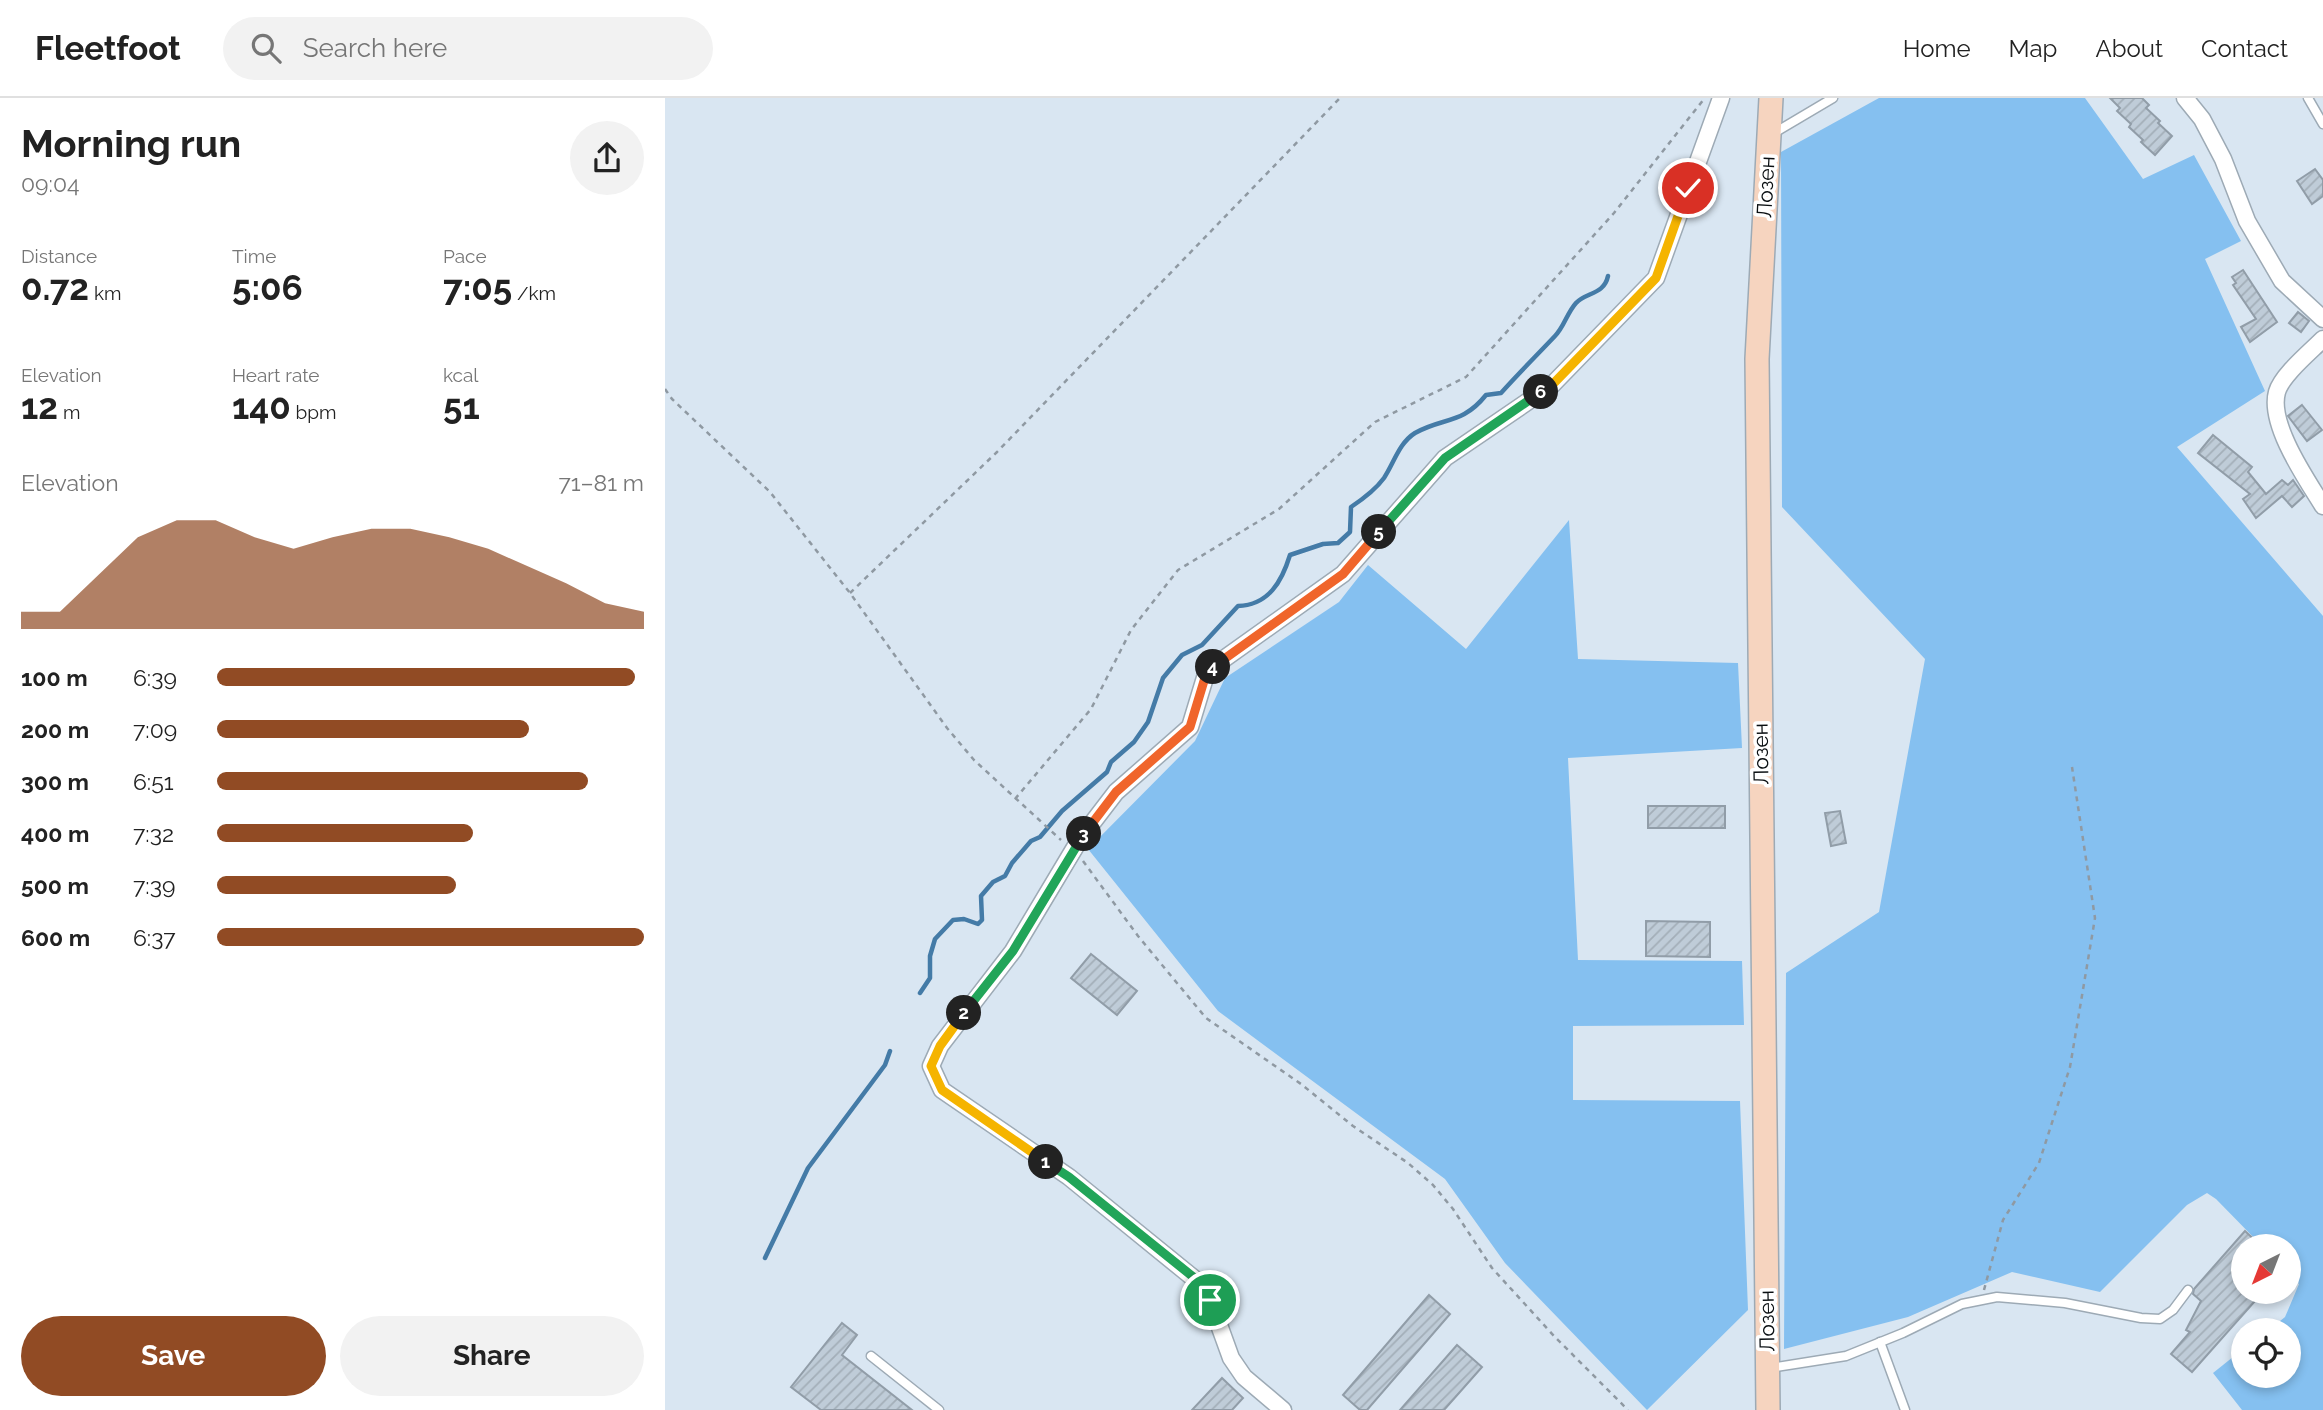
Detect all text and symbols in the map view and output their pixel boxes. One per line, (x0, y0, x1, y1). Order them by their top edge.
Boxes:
search box (223, 17, 713, 80)
text: Fleetfoot (35, 29, 181, 68)
icon: search (247, 29, 285, 67)
text: Search here (303, 33, 447, 63)
text: Home (1903, 34, 1971, 63)
text: Map (2009, 34, 2057, 63)
text: About (2095, 34, 2163, 63)
text: Contact (2201, 34, 2288, 63)
text: Morning run (21, 121, 241, 166)
button: share (570, 121, 644, 195)
street label: Лозен (1751, 155, 1780, 219)
pin (1658, 158, 1718, 218)
icon: check (1669, 169, 1707, 207)
text: 09:04 (21, 170, 80, 197)
text: Distance (21, 245, 97, 267)
text: Time (232, 245, 276, 267)
text: Pace (443, 245, 487, 267)
text: 0.72 (21, 267, 89, 308)
text: 5:06 (232, 267, 303, 308)
text: 7:05 (443, 267, 512, 308)
text: km (89, 282, 121, 304)
text: /km (512, 282, 556, 304)
text: Elevation (21, 364, 102, 386)
text: Heart rate (232, 364, 320, 386)
text: kcal (443, 364, 479, 386)
pin: 6 (1523, 374, 1559, 410)
text: 6 (1535, 380, 1546, 402)
text: 12 (21, 386, 58, 427)
text: 140 (232, 386, 291, 427)
text: 51 (443, 386, 480, 427)
text: m (58, 401, 80, 423)
text: bpm (291, 401, 337, 423)
text: Elevation (21, 469, 119, 496)
text: 71–81 m (559, 469, 644, 496)
pin: 5 (1361, 514, 1397, 550)
text: 5 (1373, 520, 1384, 542)
pin: 4 (1195, 650, 1231, 684)
text: 4 (1207, 655, 1218, 677)
text: 100 m (21, 664, 88, 691)
text: 6:39 (133, 664, 177, 691)
text: 200 m (21, 716, 89, 743)
text: 7:09 (133, 716, 177, 743)
street label: Лозен (1747, 723, 1774, 785)
text: 300 m (21, 768, 89, 795)
text: 6:51 (133, 768, 174, 795)
pin: 3 (1067, 816, 1101, 852)
text: 400 m (21, 820, 89, 847)
text: 7:32 (133, 820, 174, 847)
text: 3 (1078, 822, 1089, 844)
text: 500 m (21, 872, 89, 899)
text: 7:39 (133, 872, 175, 899)
text: 600 m (21, 924, 90, 951)
text: 6:37 (133, 924, 176, 951)
pin: 2 (947, 996, 981, 1030)
text: 2 (958, 1001, 969, 1023)
pin: 1 (1029, 1144, 1063, 1180)
text: 1 (1041, 1150, 1050, 1172)
north arrow (2231, 1234, 2301, 1304)
map controls (2231, 1234, 2301, 1388)
pin (1180, 1270, 1240, 1330)
icon: arrive (1191, 1281, 1229, 1319)
street label: Лозен (1753, 1290, 1780, 1352)
button: Save (21, 1316, 326, 1396)
button: Share (340, 1316, 644, 1396)
button: locate (2231, 1318, 2301, 1388)

